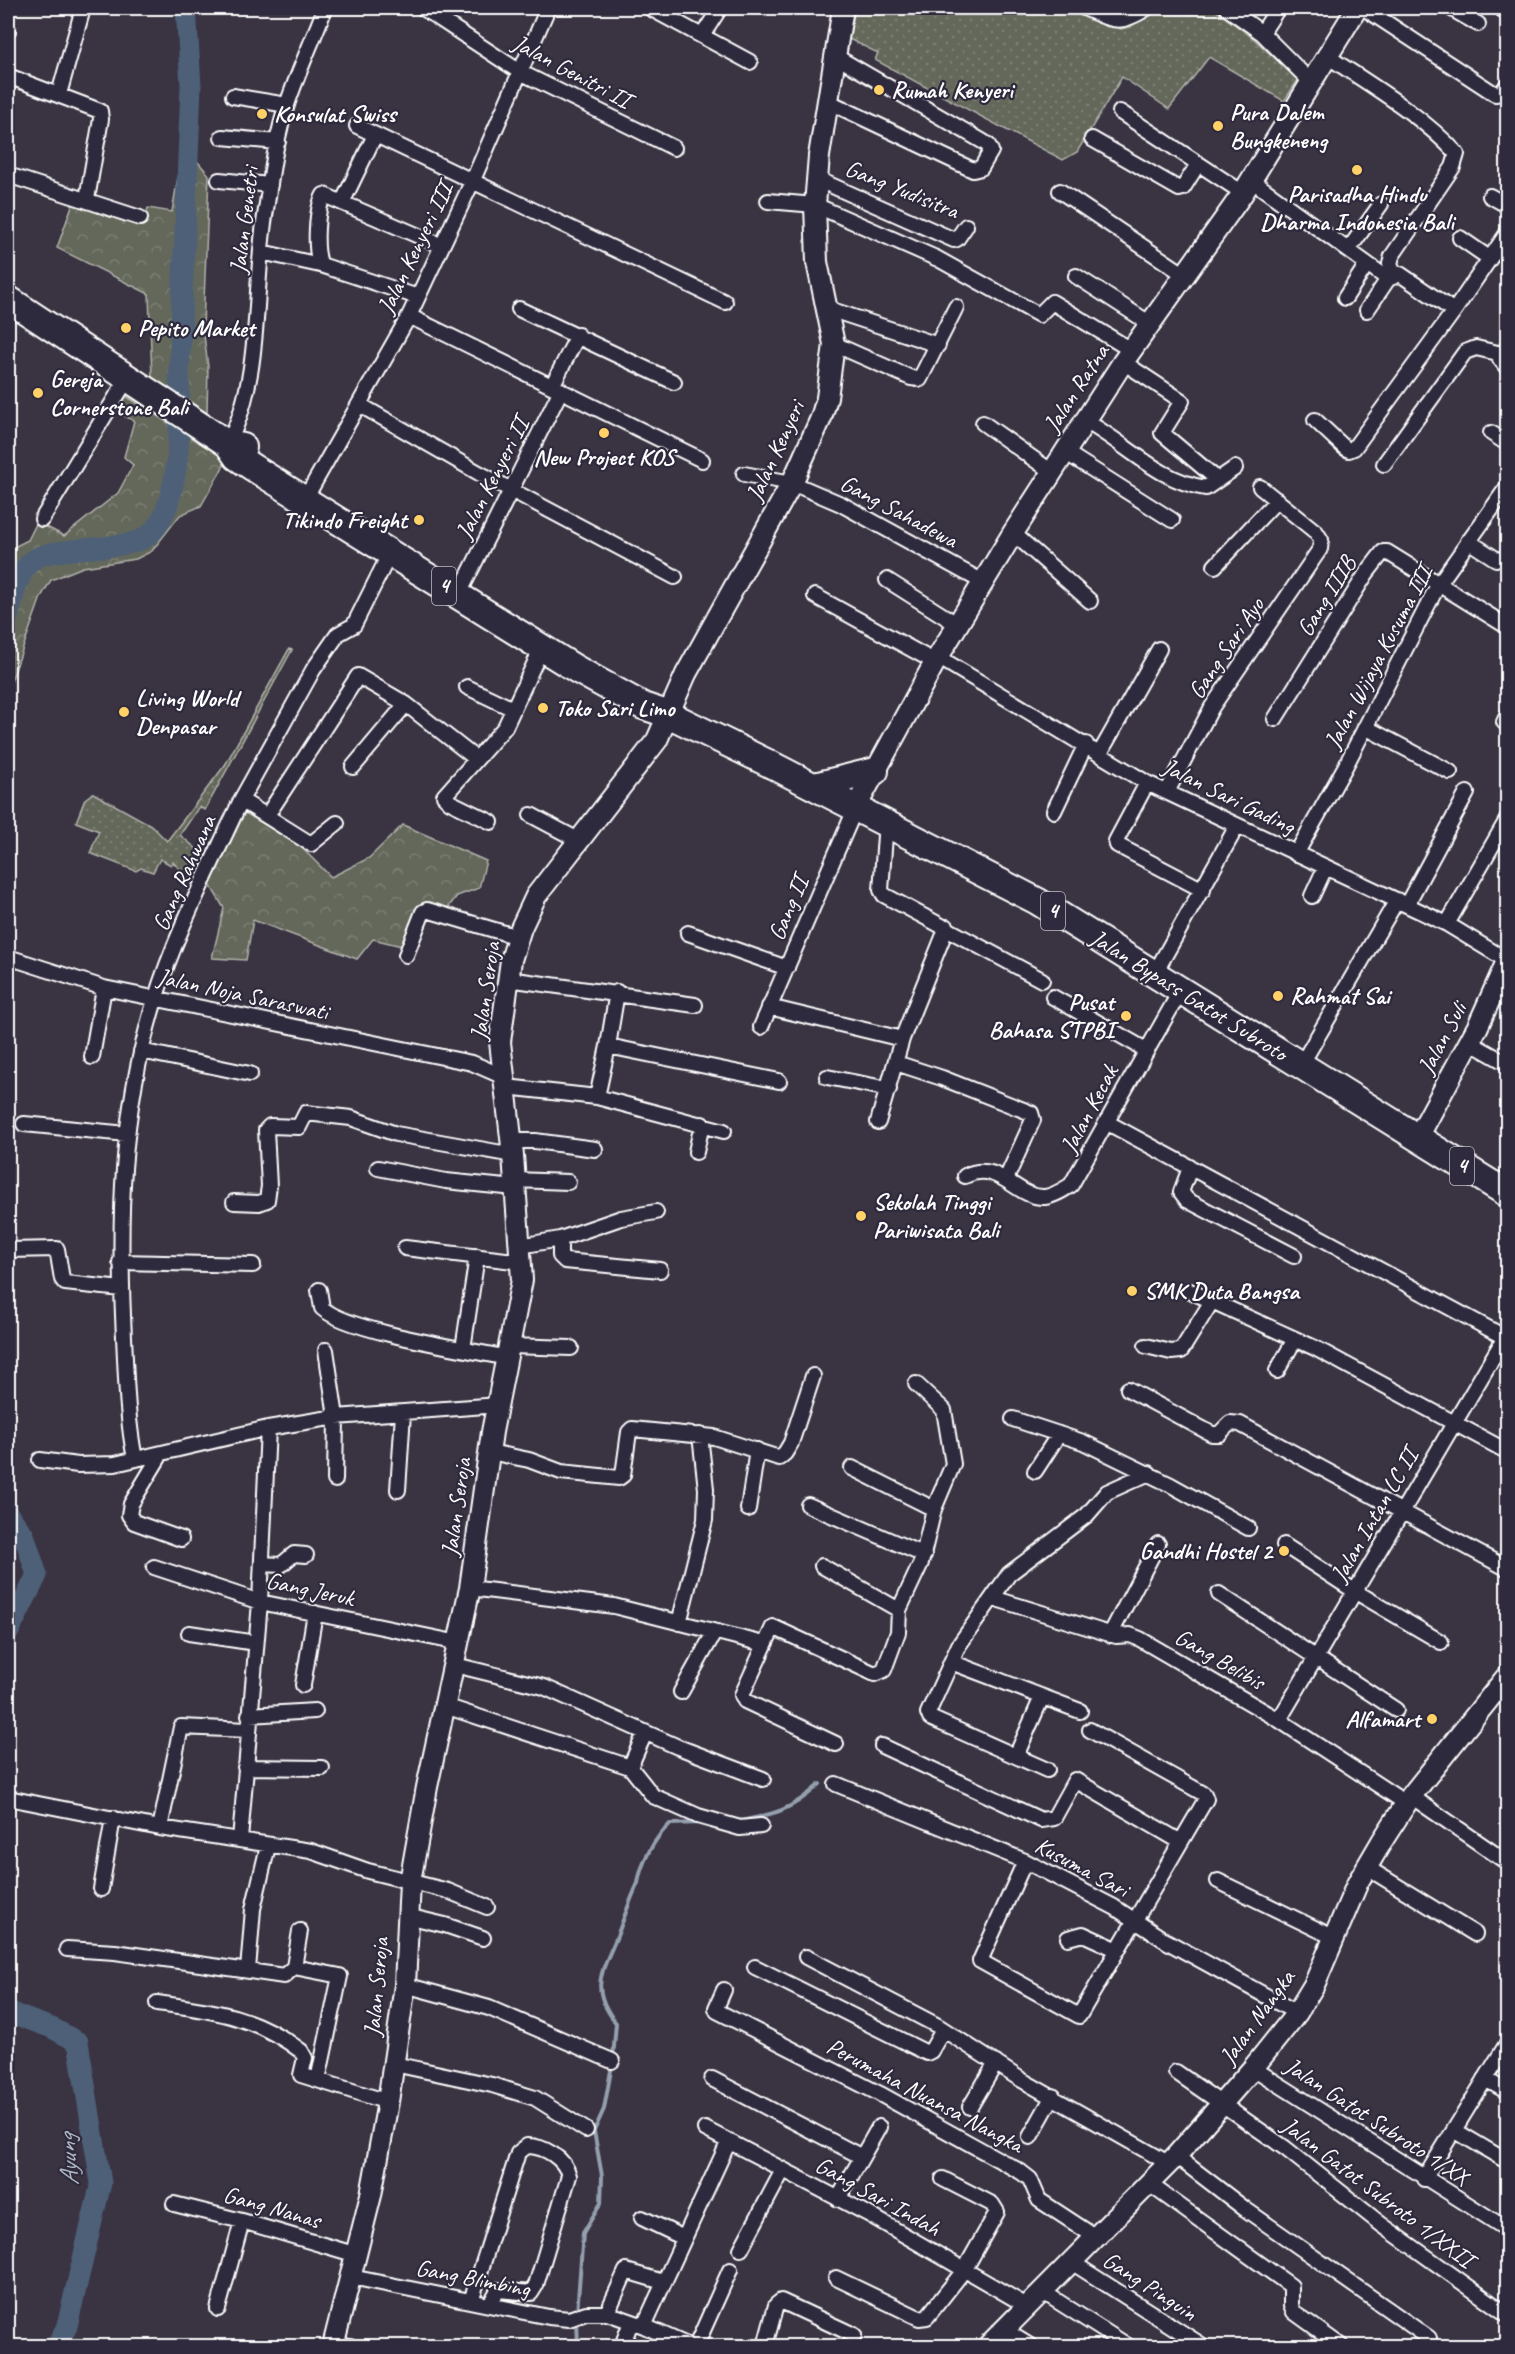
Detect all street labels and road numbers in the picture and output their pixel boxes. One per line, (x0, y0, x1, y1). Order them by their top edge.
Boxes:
street label: Jalan Genitri II (507, 27, 641, 117)
street label: Gang Yudisitra (841, 153, 964, 226)
street label: Jalan Genetri (222, 162, 266, 276)
street label: Jalan Kenyeri III (370, 174, 462, 319)
street label: Jalan Ratna (1036, 337, 1116, 438)
street label: Jalan Kenyeri (738, 394, 812, 507)
street label: Jalan Kenyeri II (448, 407, 538, 545)
street label: Gang Sahadewa (835, 468, 964, 555)
street label: Gang IIIB (1290, 549, 1363, 642)
street label: Jalan Wijaya Kusuma III (1317, 557, 1441, 754)
road number: 4 (432, 567, 456, 605)
street label: Gang Sari Ayo (1181, 590, 1272, 704)
street label: Jalan Sari Gading (1157, 751, 1301, 842)
street label: Gang Rahwana (145, 809, 223, 935)
street label: Gang II (761, 866, 817, 945)
road number: 4 (1041, 892, 1065, 930)
street label: Jalan Bypass Gatot Subroto (1084, 922, 1295, 1069)
street label: Jalan Seroja (463, 939, 507, 1043)
street label: Jalan Noja Saraswati (154, 961, 334, 1027)
street label: Jalan Suli (1410, 995, 1474, 1080)
street label: Jalan Kecak (1053, 1058, 1126, 1159)
road number: 4 (1450, 1147, 1474, 1185)
street label: Jalan Intan LC II (1323, 1438, 1427, 1588)
street label: Jalan Seroja (434, 1455, 478, 1559)
street label: Gang Jeruk (263, 1565, 359, 1613)
street label: Gang Belibis (1170, 1621, 1272, 1698)
street label: Kusuma Sari (1030, 1830, 1136, 1905)
street label: Jalan Seroja (357, 1935, 395, 2039)
street label: Jalan Nangka (1212, 1963, 1302, 2071)
street label: Perumaha Nuansa Nangka (822, 2031, 1030, 2160)
street label: Jalan Gatot Subroto 1/XX (1279, 2050, 1477, 2193)
street label: Jalan Gatot Subroto 1/XXII (1275, 2109, 1484, 2277)
street label: Gang Sari Indah (810, 2149, 947, 2243)
street label: Gang Nanas (220, 2179, 327, 2236)
street label: Gang Pinguin (1097, 2244, 1203, 2328)
street label: Gang Blimbing (413, 2252, 534, 2304)

